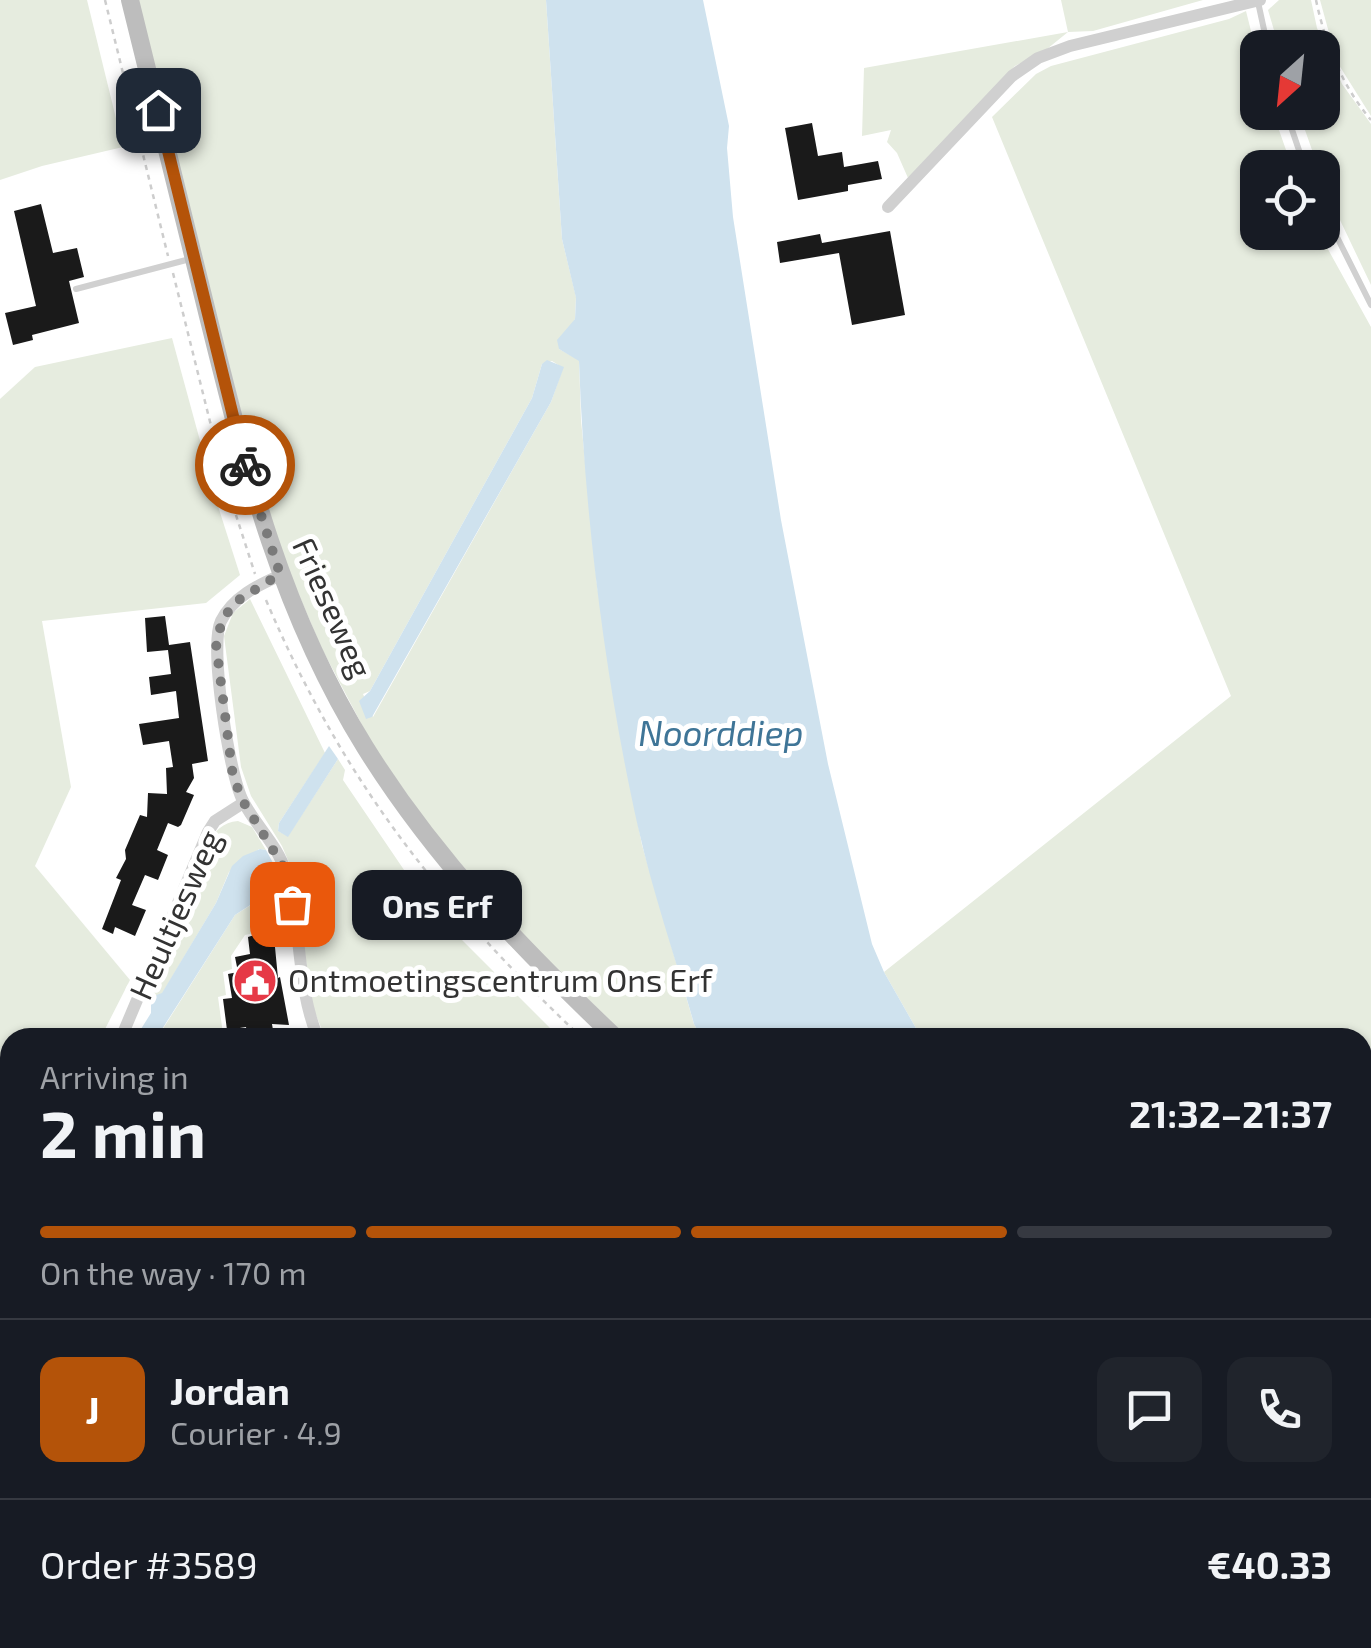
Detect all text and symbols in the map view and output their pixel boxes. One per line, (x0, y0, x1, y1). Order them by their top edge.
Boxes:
north arrow (1240, 30, 1340, 130)
map controls (1240, 30, 1340, 250)
pin (116, 68, 201, 153)
icon: home (131, 83, 186, 138)
button: locate (1240, 150, 1340, 250)
courier (195, 415, 295, 515)
icon: bike (218, 438, 273, 493)
street label: Frieseweg (286, 531, 382, 683)
water label: Noorddiep (638, 711, 804, 753)
street label: Heultjesweg (120, 824, 229, 1005)
pin (250, 862, 335, 947)
callout: Ons Erf (352, 869, 522, 939)
icon: bag (265, 877, 320, 932)
text: Ons Erf (382, 886, 492, 924)
public building icon: Ontmoetingscentrum Ons Erf (232, 958, 278, 1004)
place label: Ontmoetingscentrum Ons Erf (288, 960, 713, 998)
text: Arriving in (40, 1057, 189, 1095)
text: 21:32–21:37 (1129, 1090, 1332, 1136)
text: 2 min (40, 1093, 206, 1171)
text: On the way · 170 m (40, 1253, 306, 1291)
button: chat (1097, 1357, 1202, 1462)
button: phone (1227, 1357, 1332, 1462)
text: Jordan (170, 1367, 290, 1413)
text: J (85, 1386, 100, 1432)
text: Courier · 4.9 (170, 1413, 342, 1451)
text: Order #3589 (40, 1541, 258, 1587)
text: €40.33 (1207, 1541, 1332, 1587)

